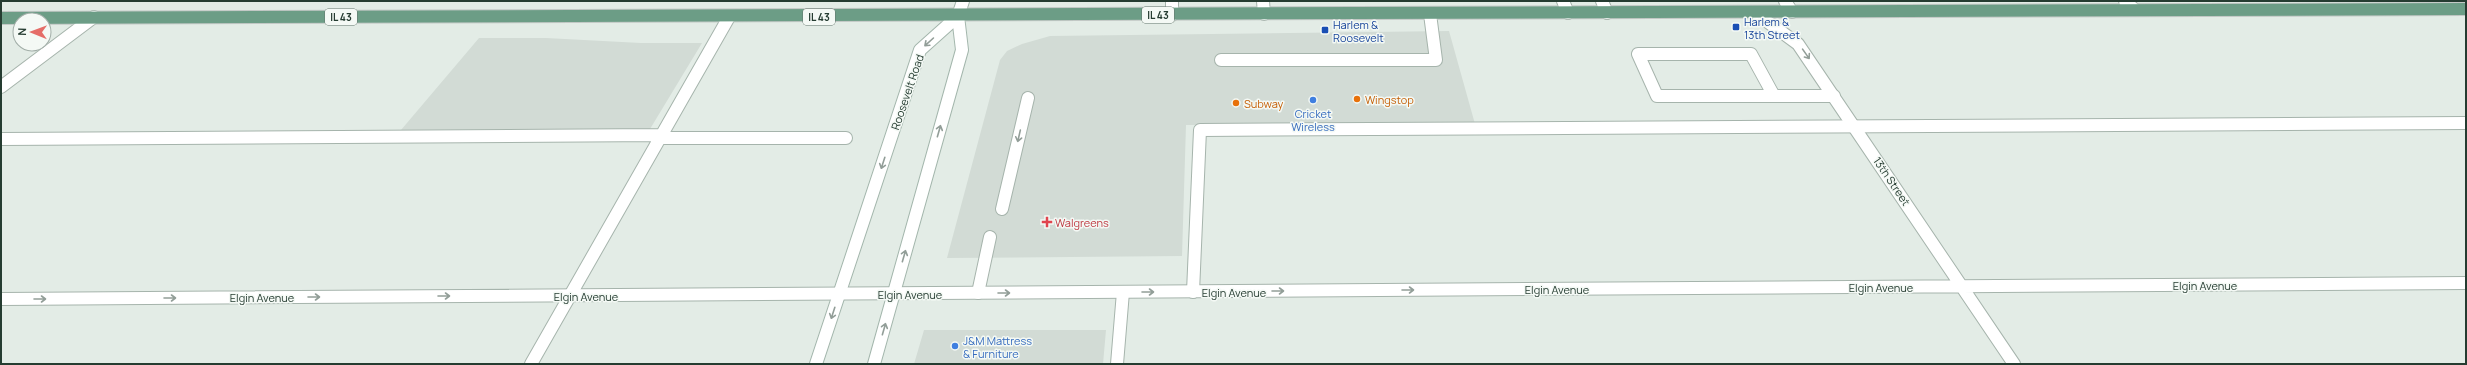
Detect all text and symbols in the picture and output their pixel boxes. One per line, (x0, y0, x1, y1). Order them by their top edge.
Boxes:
road number: IL 43 (1142, 7, 1174, 23)
road number: IL 43 (325, 9, 357, 25)
road number: IL 43 (803, 9, 835, 25)
north arrow (12, 12, 52, 52)
place label: Harlem & 13th Street (1744, 14, 1800, 42)
place label: Harlem & Roosevelt (1333, 17, 1384, 45)
marker: Harlem & 13th Street (1731, 22, 1741, 32)
marker: Harlem & Roosevelt (1320, 25, 1330, 35)
text: N (14, 28, 29, 36)
one-way arrow (924, 38, 934, 47)
one-way arrow (1801, 48, 1810, 59)
street label: Roosevelt Road (887, 52, 927, 132)
place label: Wingstop (1365, 92, 1414, 107)
marker: Wingstop (1352, 94, 1362, 104)
marker: Cricket Wireless (1308, 95, 1318, 105)
place label: Subway (1244, 96, 1284, 111)
marker: Subway (1231, 98, 1241, 108)
place label: Cricket Wireless (1291, 106, 1335, 134)
one-way arrow (936, 125, 943, 138)
one-way arrow (1015, 129, 1022, 142)
street label: 13th Street (1870, 154, 1914, 208)
one-way arrow (879, 156, 886, 169)
place label: Walgreens (1055, 215, 1109, 230)
marker: Walgreens (1042, 217, 1052, 227)
one-way arrow (901, 250, 908, 263)
street label: Elgin Avenue (2173, 278, 2238, 293)
street label: Elgin Avenue (1849, 280, 1914, 295)
street label: Elgin Avenue (1525, 282, 1590, 297)
street label: Elgin Avenue (1202, 285, 1267, 300)
one-way arrow (1401, 286, 1414, 294)
street label: Elgin Avenue (878, 287, 943, 302)
one-way arrow (1271, 287, 1284, 295)
one-way arrow (1141, 288, 1154, 296)
street label: Elgin Avenue (554, 289, 619, 304)
one-way arrow (997, 289, 1010, 297)
street label: Elgin Avenue (230, 290, 295, 305)
one-way arrow (437, 292, 450, 300)
one-way arrow (307, 293, 320, 301)
one-way arrow (163, 294, 176, 302)
one-way arrow (33, 295, 46, 303)
one-way arrow (829, 306, 836, 319)
one-way arrow (881, 323, 888, 336)
place label: J&M Mattress & Furniture (963, 333, 1032, 361)
marker: J&M Mattress & Furniture (950, 341, 960, 351)

